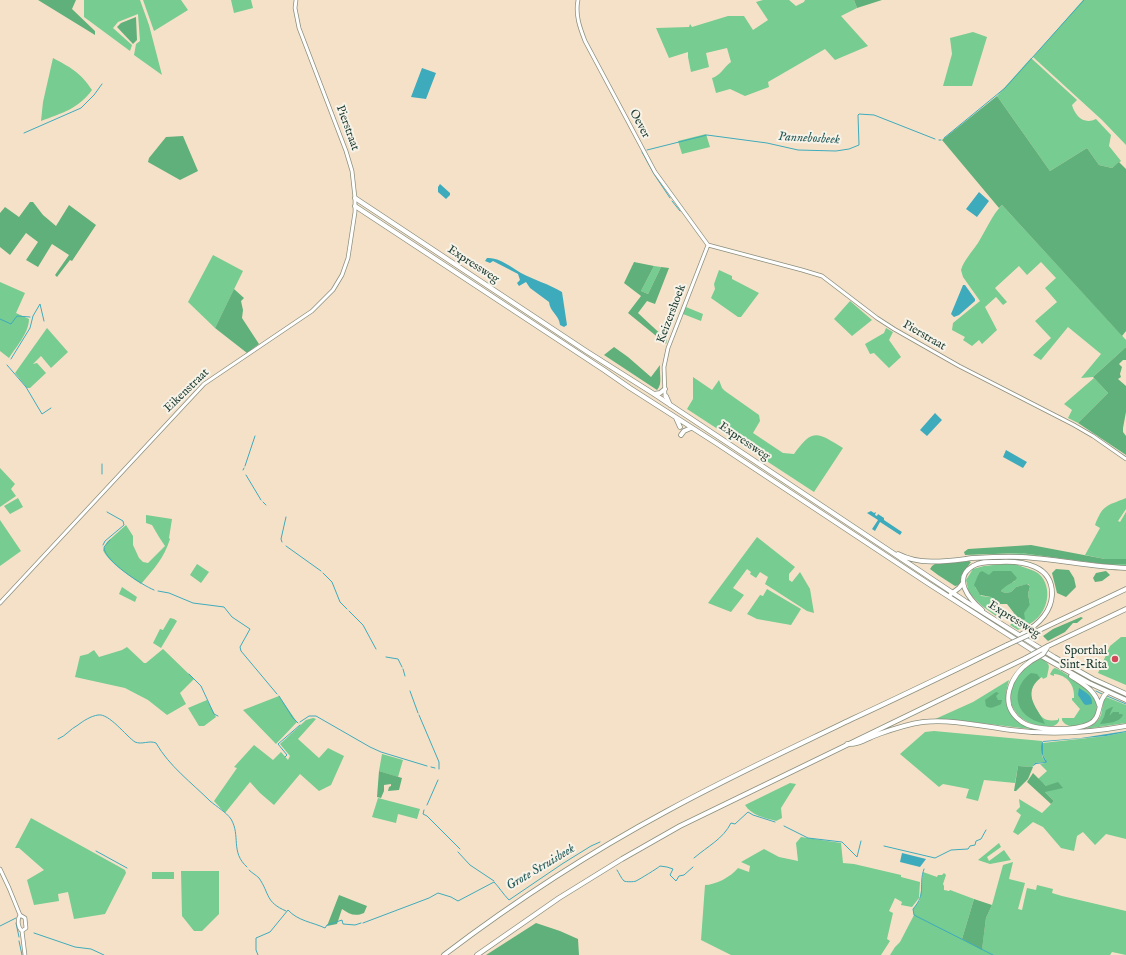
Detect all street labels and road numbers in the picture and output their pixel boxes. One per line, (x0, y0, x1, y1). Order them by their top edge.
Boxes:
street label: Pierstraat (332, 103, 362, 153)
street label: Oever (625, 107, 653, 141)
street label: Expressweg (444, 243, 502, 287)
street label: Keizershoek (654, 283, 690, 345)
street label: Pierstraat (900, 318, 948, 354)
street label: Eikenstraat (161, 366, 213, 416)
street label: Expressweg (716, 420, 772, 464)
street label: Expressweg (985, 598, 1043, 642)

